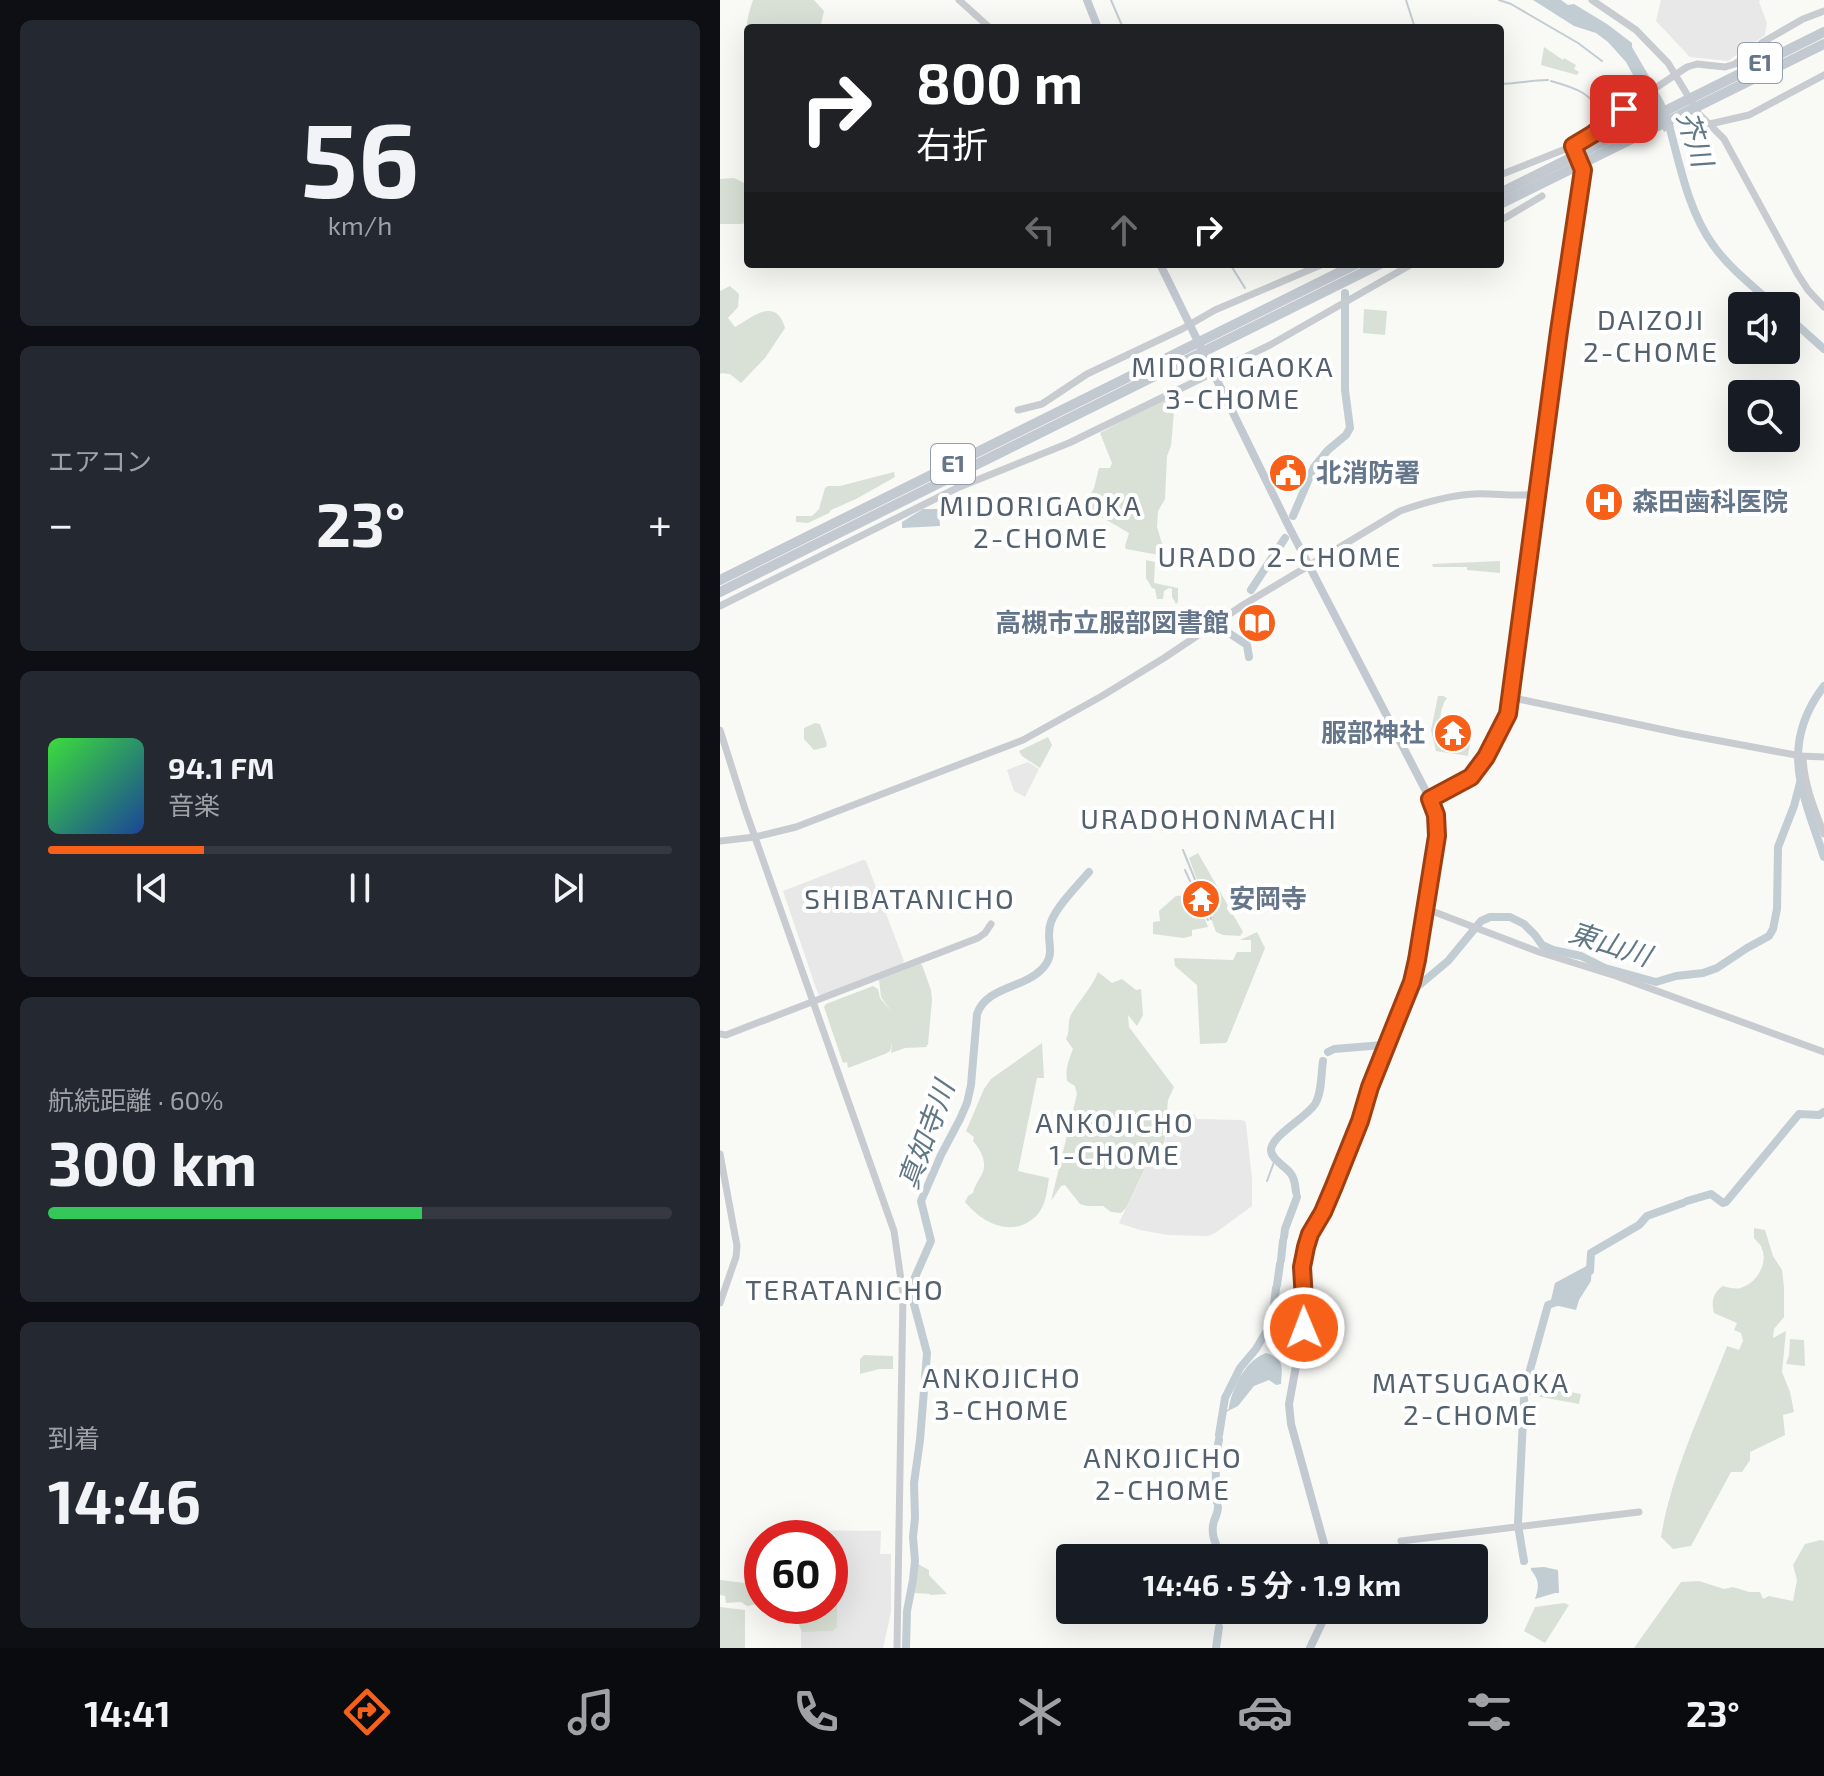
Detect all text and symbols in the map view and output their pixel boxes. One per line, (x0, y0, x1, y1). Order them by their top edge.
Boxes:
road number: E1 (1738, 43, 1782, 83)
text: 800 m (916, 48, 1083, 115)
icon: right (784, 56, 888, 160)
pin (1590, 75, 1658, 143)
icon: arrive (1602, 87, 1646, 131)
text: 56 (301, 94, 419, 219)
water label: 芥川 (1671, 107, 1722, 173)
text: 右折 (916, 122, 988, 165)
icon: left (1018, 208, 1062, 252)
icon: ahead (1102, 208, 1146, 252)
icon: right (1186, 208, 1230, 252)
text: km/h (328, 209, 392, 240)
map controls (1728, 292, 1800, 452)
button: sound (1728, 292, 1800, 364)
district label: DAIZOJI 2-CHOME (1583, 302, 1719, 368)
district label: MIDORIGAOKA 3-CHOME (1131, 349, 1335, 415)
button: search (1728, 380, 1800, 452)
road number: E1 (931, 444, 975, 484)
text: エアコン (48, 445, 152, 476)
public building icon: 北消防署 (1267, 452, 1309, 494)
place label: 北消防署 (1316, 456, 1420, 487)
hospital icon: 森田歯科医院 (1583, 481, 1625, 523)
place label: 森田歯科医院 (1632, 485, 1788, 516)
text: 23° (316, 487, 406, 559)
district label: MIDORIGAOKA 2-CHOME (939, 488, 1143, 554)
text: − (48, 496, 74, 549)
text: + (648, 496, 672, 549)
district label: URADO 2-CHOME (1158, 539, 1402, 573)
library icon: 高槻市立服部図書館 (1236, 602, 1278, 644)
place label: 高槻市立服部図書館 (995, 606, 1229, 637)
temple icon: 服部神社 (1432, 712, 1474, 754)
place label: 服部神社 (1321, 716, 1425, 747)
text: 94.1 FM (168, 749, 274, 785)
text: 音楽 (168, 789, 220, 820)
district label: URADOHONMACHI (1080, 801, 1338, 835)
icon: previous (130, 866, 174, 910)
icon: pause (338, 866, 382, 910)
icon: next (546, 866, 590, 910)
temple icon: 安岡寺 (1180, 878, 1222, 920)
district label: SHIBATANICHO (804, 881, 1016, 915)
place label: 安岡寺 (1229, 882, 1307, 913)
water label: 東山川 (1565, 914, 1658, 973)
water label: 真如寺川 (890, 1073, 961, 1193)
text: 航続距離 · 60% (48, 1084, 224, 1115)
district label: ANKOJICHO 1-CHOME (1035, 1105, 1195, 1171)
text: 300 km (48, 1126, 257, 1198)
district label: TERATANICHO (745, 1272, 945, 1306)
position arrow (1262, 1286, 1346, 1370)
district label: ANKOJICHO 3-CHOME (922, 1360, 1082, 1426)
district label: MATSUGAOKA 2-CHOME (1372, 1365, 1570, 1431)
text: 到着 (48, 1422, 100, 1453)
district label: ANKOJICHO 2-CHOME (1083, 1440, 1243, 1506)
text: 14:46 (48, 1464, 201, 1536)
speed limit sign: 60 (744, 1520, 848, 1624)
text: 14:46 · 5 分 · 1.9 km (1143, 1566, 1401, 1602)
icon: directions (339, 1684, 395, 1740)
icon: music (563, 1684, 619, 1740)
icon: phone (788, 1684, 844, 1740)
icon: climate (1012, 1684, 1068, 1740)
icon: car (1237, 1684, 1293, 1740)
icon: filters (1461, 1684, 1517, 1740)
text: 14:41 (84, 1691, 170, 1734)
text: 23° (1686, 1691, 1740, 1734)

